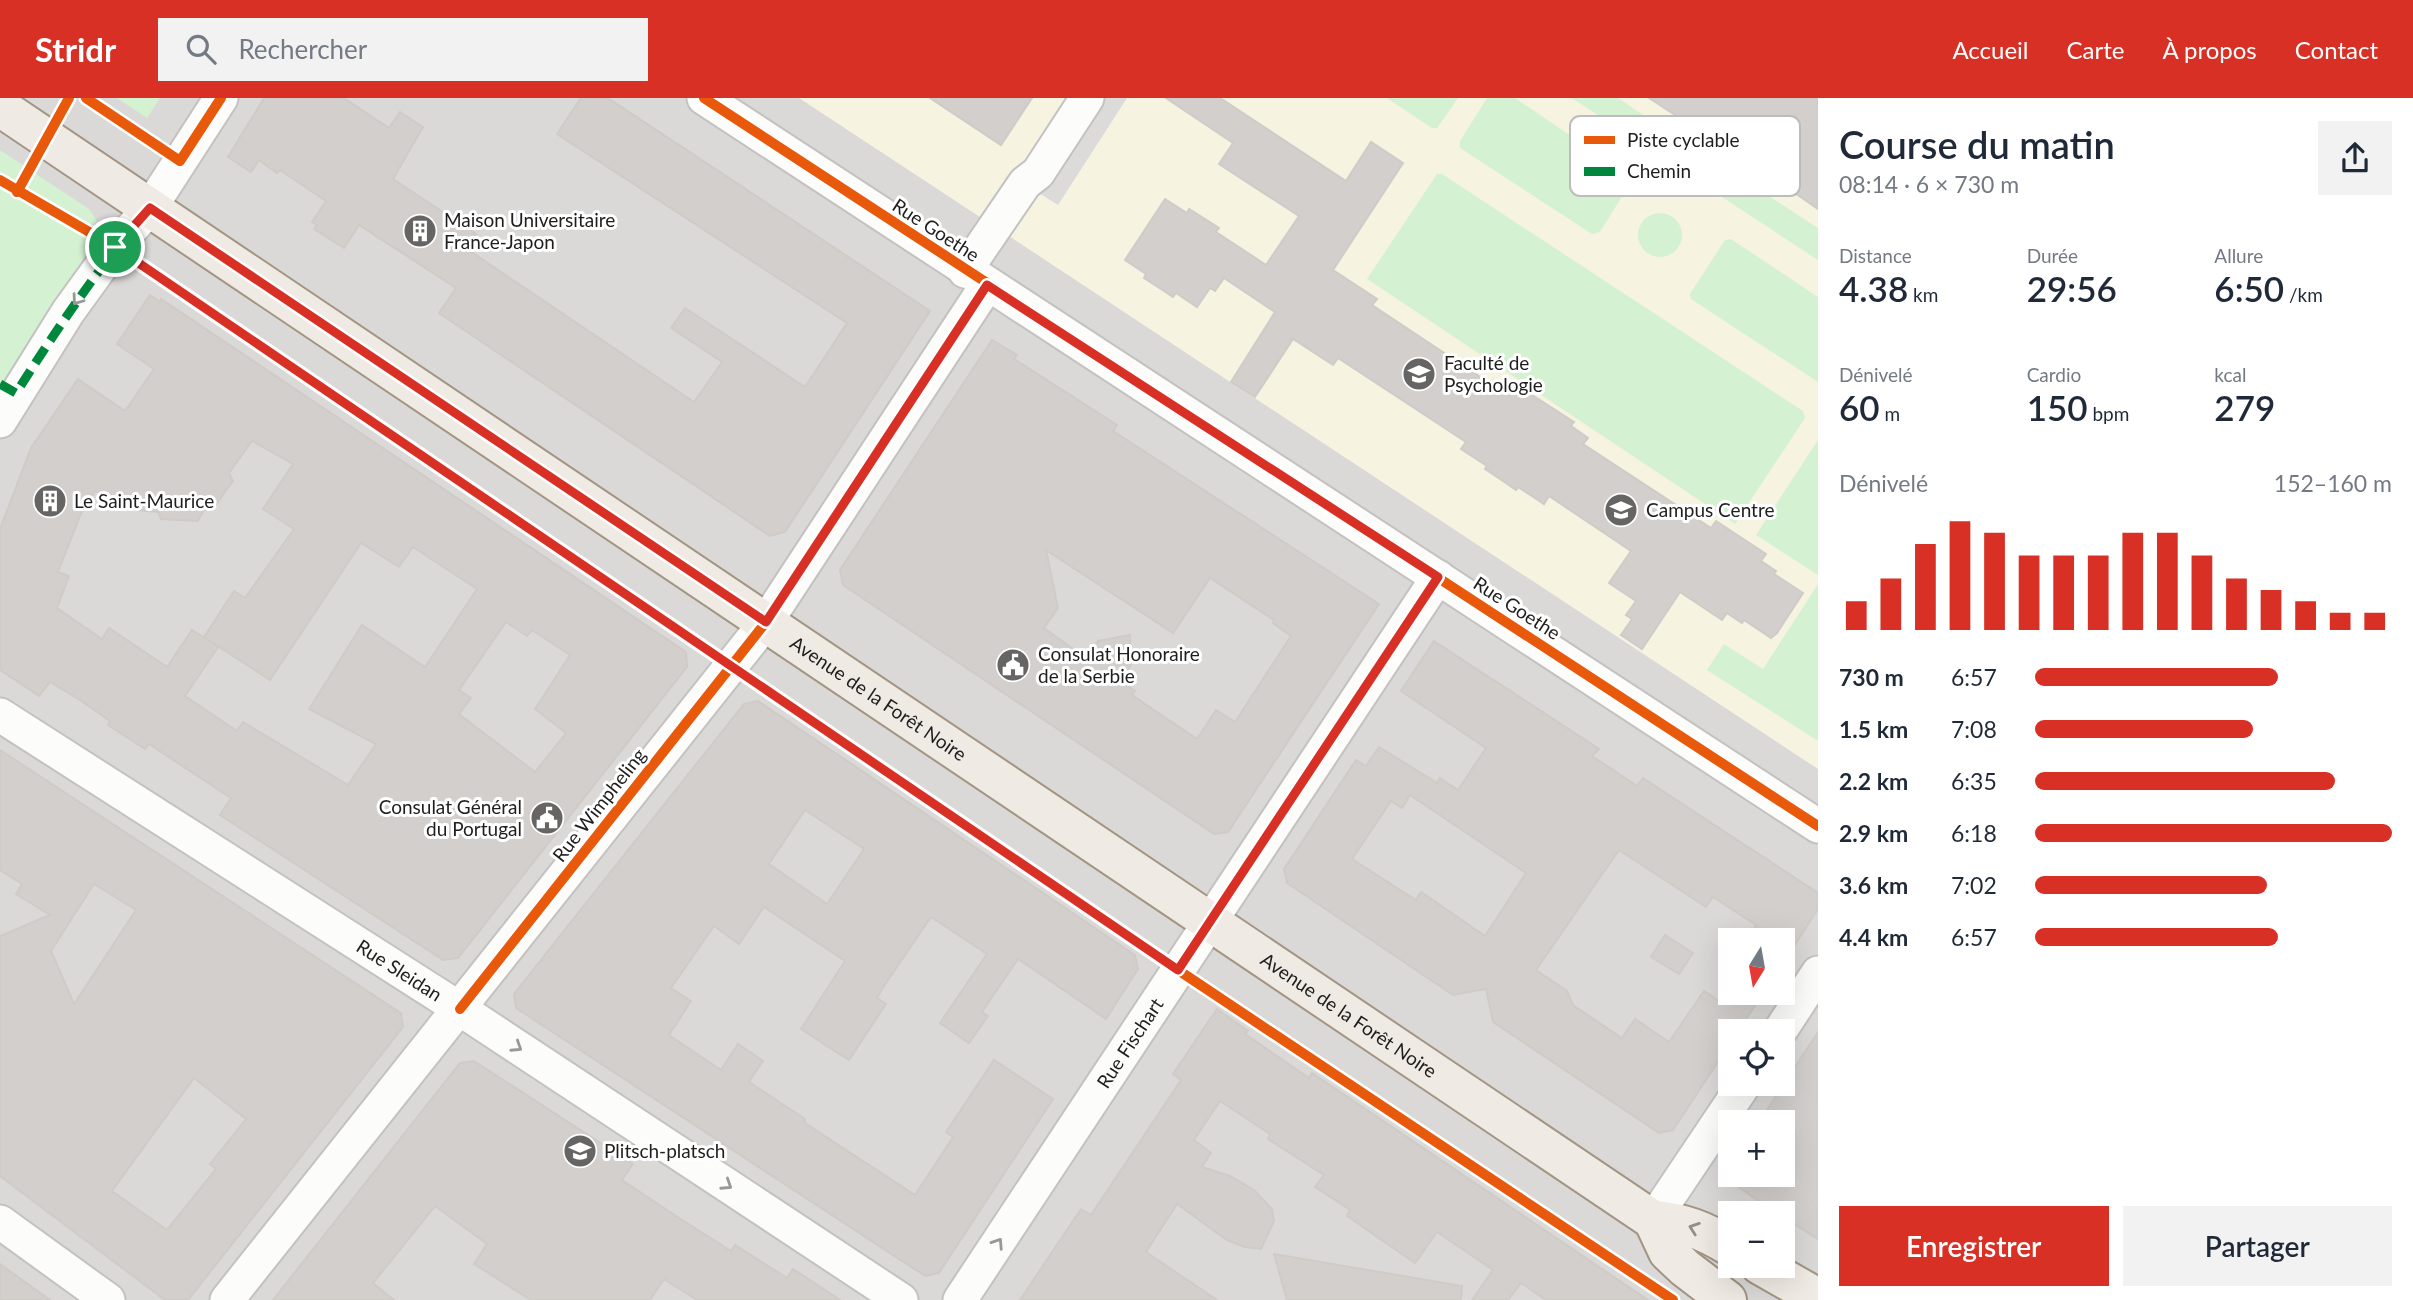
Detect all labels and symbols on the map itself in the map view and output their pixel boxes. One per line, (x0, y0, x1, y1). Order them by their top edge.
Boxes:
legend (1570, 116, 1800, 196)
text: Piste cyclable (1627, 128, 1740, 151)
text: Chemin (1627, 159, 1691, 182)
street label: Rue Goethe (889, 193, 984, 266)
place label: Maison Universitaire France-Japon (444, 208, 615, 253)
building icon: Maison Universitaire France-Japon (401, 212, 439, 250)
pin (85, 217, 145, 277)
one-way arrow (73, 292, 86, 305)
place label: Faculté de Psychologie (1444, 351, 1543, 396)
school or university icon: Faculté de Psychologie (1400, 355, 1438, 393)
building icon: Le Saint-Maurice (31, 482, 69, 520)
place label: Le Saint-Maurice (74, 489, 214, 512)
school or university icon: Campus Centre (1602, 491, 1640, 529)
place label: Campus Centre (1646, 498, 1774, 521)
street label: Rue Goethe (1470, 571, 1565, 644)
street label: Avenue de la Forêt Noire (786, 631, 971, 765)
place label: Consulat Honoraire de la Serbie (1038, 642, 1200, 687)
public building icon: Consulat Honoraire de la Serbie (994, 646, 1032, 684)
street label: Rue Wimpheling (547, 743, 650, 866)
place label: Consulat Général du Portugal (379, 795, 522, 840)
public building icon: Consulat Général du Portugal (528, 799, 566, 837)
north arrow (1718, 928, 1796, 1004)
street label: Rue Sleidan (353, 934, 447, 1006)
street label: Avenue de la Forêt Noire (1257, 947, 1441, 1082)
street label: Rue Fischart (1091, 993, 1168, 1092)
one-way arrow (509, 1039, 522, 1051)
school or university icon: Plitsch-platsch (561, 1132, 599, 1170)
place label: Plitsch-platsch (604, 1139, 725, 1162)
one-way arrow (720, 1177, 733, 1190)
one-way arrow (1688, 1222, 1700, 1236)
one-way arrow (989, 1238, 1002, 1251)

